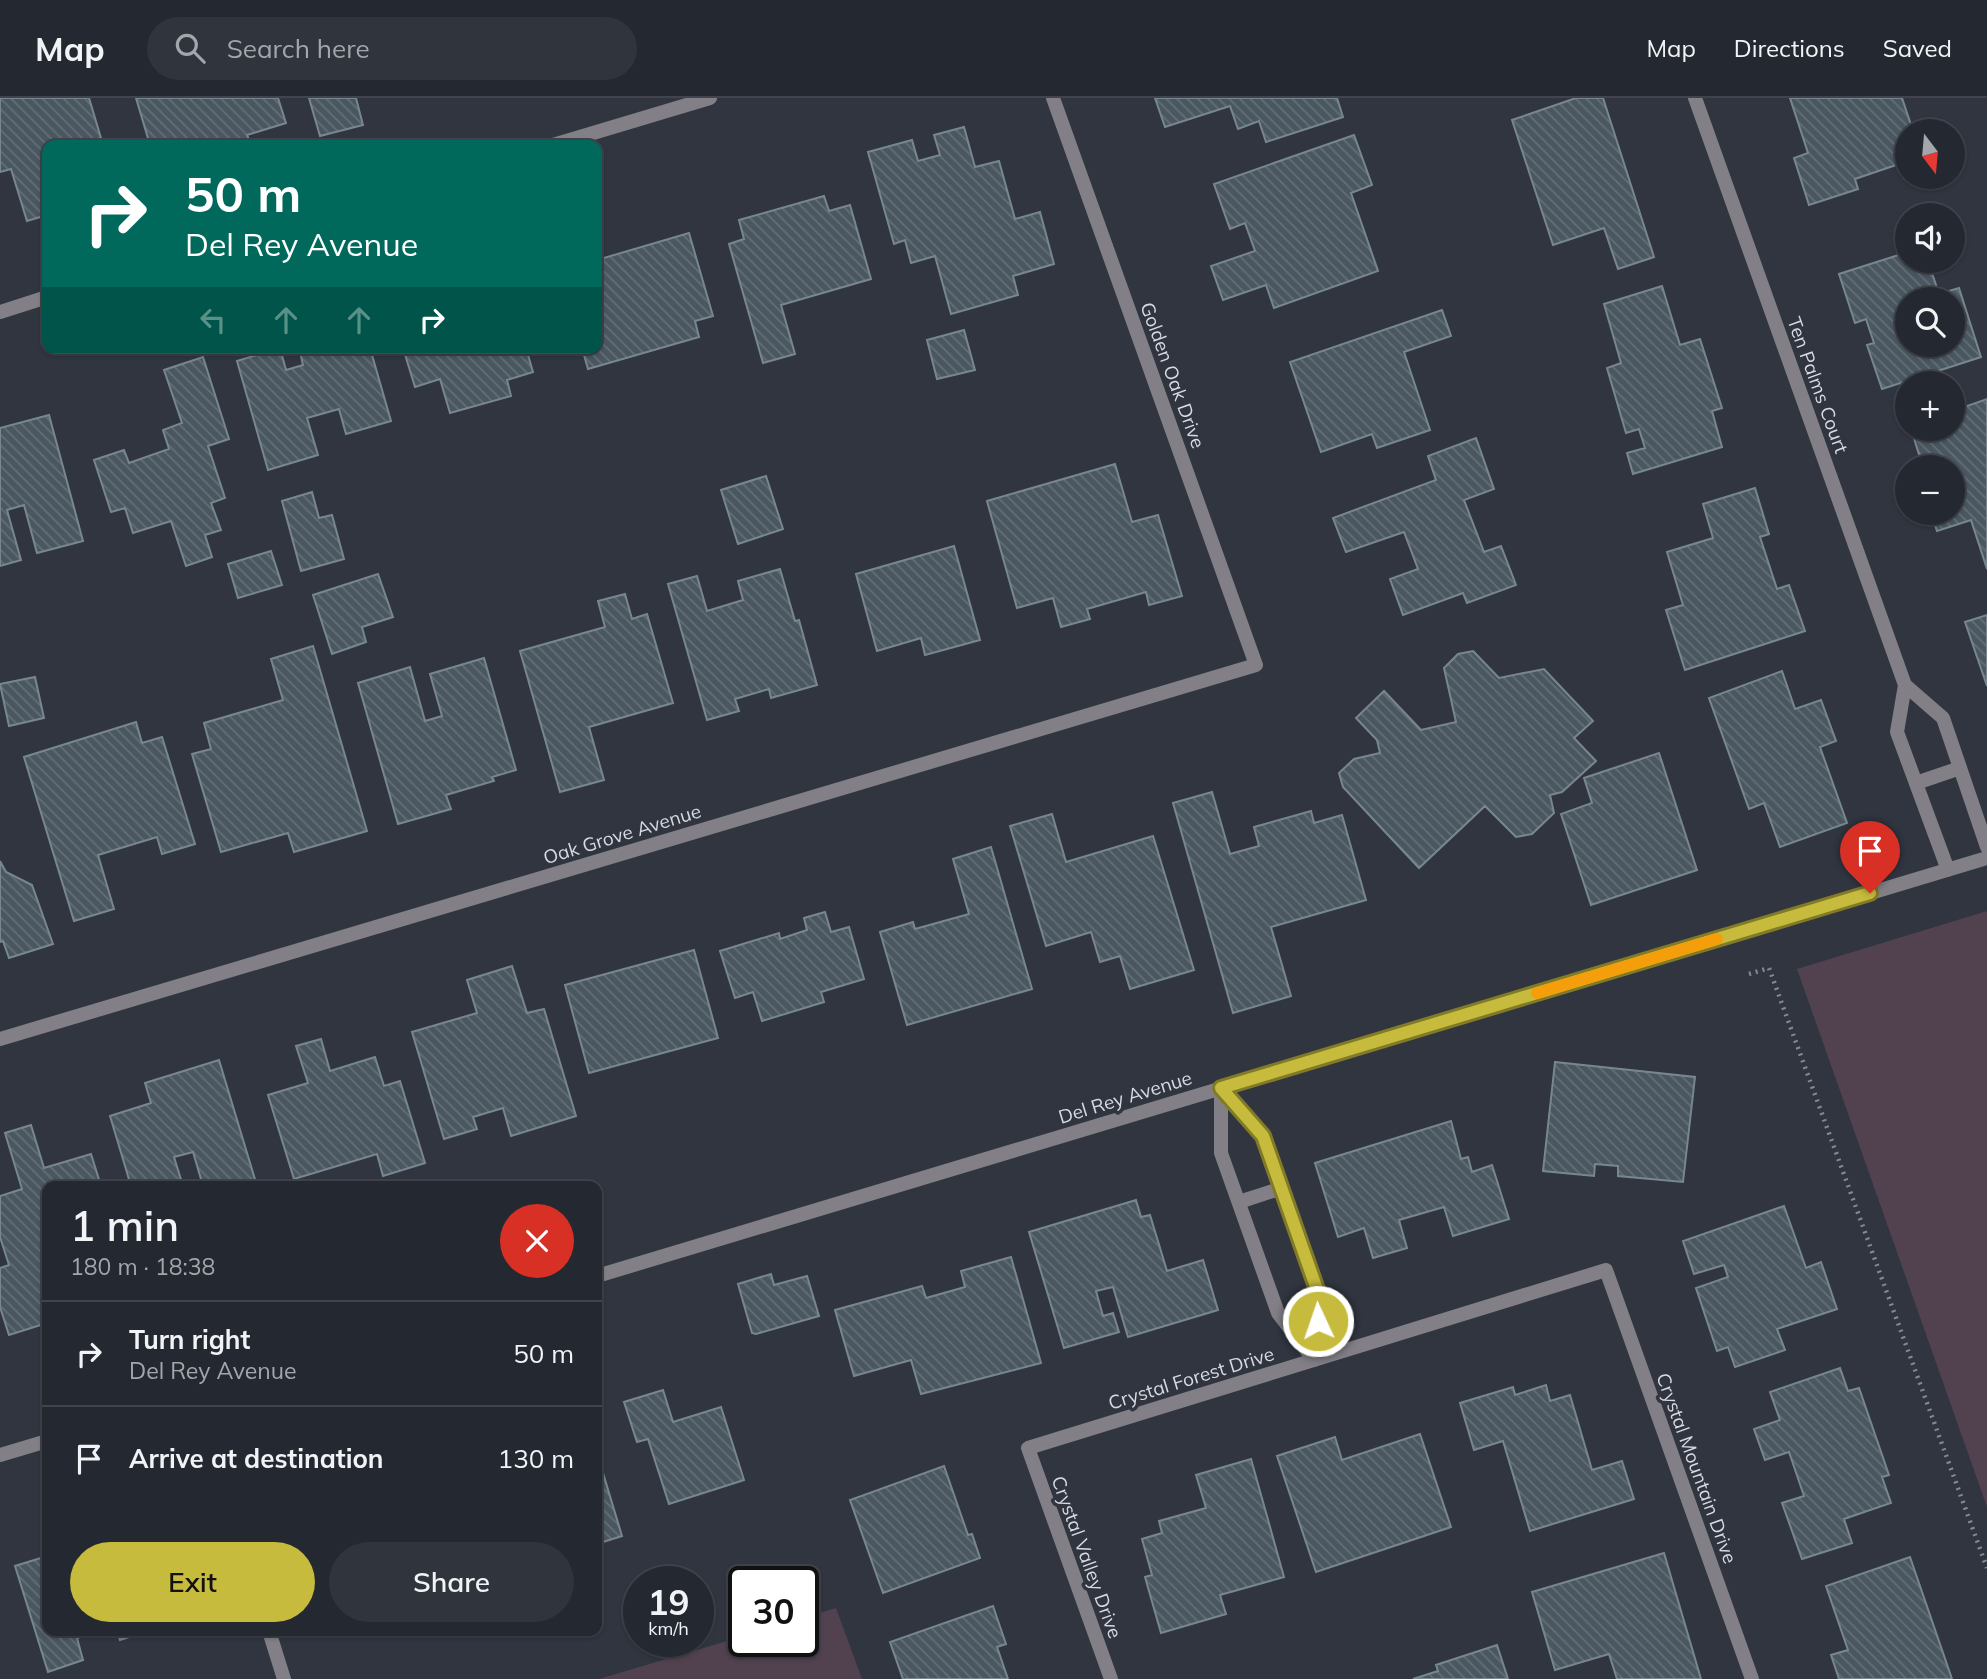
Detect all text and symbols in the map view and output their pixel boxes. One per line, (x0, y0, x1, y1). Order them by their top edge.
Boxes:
search box (147, 17, 637, 80)
text: Map (35, 28, 105, 69)
icon: search (171, 29, 209, 67)
text: Search here (227, 32, 370, 65)
text: Map (1646, 33, 1696, 63)
text: Directions (1734, 33, 1845, 63)
text: Saved (1883, 33, 1952, 63)
north arrow (1895, 119, 1965, 189)
map controls (1895, 119, 1965, 525)
text: 50 m (185, 163, 301, 224)
icon: right (70, 168, 161, 259)
button: sound (1895, 203, 1965, 273)
text: Del Rey Avenue (185, 224, 418, 264)
button: search (1895, 287, 1965, 357)
street label: Golden Oak Drive (1135, 299, 1211, 451)
icon: left (194, 301, 232, 339)
icon: ahead (267, 301, 305, 339)
icon: ahead (340, 301, 378, 339)
icon: right (413, 301, 451, 339)
street label: Ten Palms Court (1782, 313, 1854, 457)
button: + (1895, 371, 1965, 441)
button: − (1895, 455, 1965, 525)
street label: Oak Grove Avenue (540, 799, 704, 869)
pin (1840, 821, 1900, 893)
icon: arrive (1851, 832, 1889, 870)
street label: Del Rey Avenue (1055, 1065, 1195, 1129)
text: 1 min (70, 1199, 179, 1252)
button: close (500, 1204, 574, 1278)
text: 180 m · 18:38 (70, 1252, 215, 1281)
position arrow (1281, 1284, 1355, 1358)
text: Turn right (129, 1323, 250, 1356)
icon: right (70, 1335, 108, 1373)
text: 50 m (513, 1337, 574, 1370)
street label: Crystal Forest Drive (1105, 1341, 1277, 1415)
text: Del Rey Avenue (129, 1356, 297, 1385)
street label: Crystal Mountain Drive (1651, 1369, 1743, 1567)
icon: arrive (70, 1440, 108, 1478)
text: Arrive at destination (129, 1442, 384, 1475)
text: 130 m (498, 1442, 574, 1475)
street label: Crystal Valley Drive (1046, 1473, 1128, 1641)
button: Exit (70, 1542, 315, 1622)
button: Share (329, 1542, 574, 1622)
speed limit sign: 30 (728, 1566, 819, 1657)
text: 19 (647, 1580, 690, 1624)
text: km/h (648, 1617, 689, 1640)

